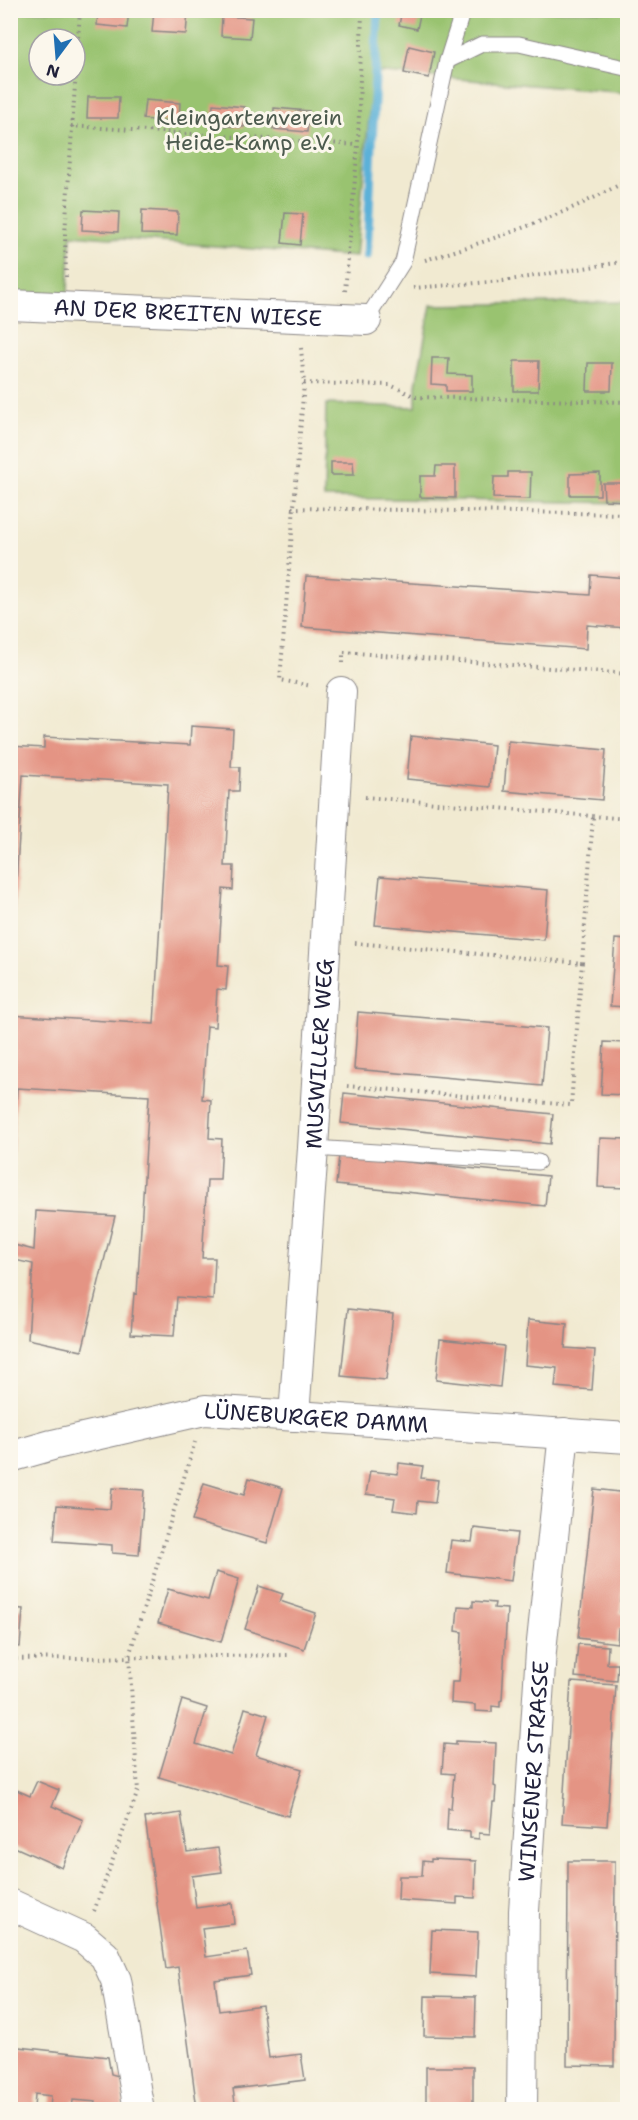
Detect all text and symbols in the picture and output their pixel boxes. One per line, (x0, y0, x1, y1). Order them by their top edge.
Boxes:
north arrow (27, 27, 87, 87)
text: N (44, 59, 62, 83)
park label: Kleingartenverein Heide-Kamp e.V. (156, 103, 342, 157)
street label: AN DER BREITEN WIESE (53, 293, 323, 333)
street label: MUSWILLER WEG (299, 958, 340, 1150)
street label: LÜNEBURGER DAMM (203, 1396, 429, 1440)
street label: WINSENER STRASSE (512, 1660, 555, 1883)

